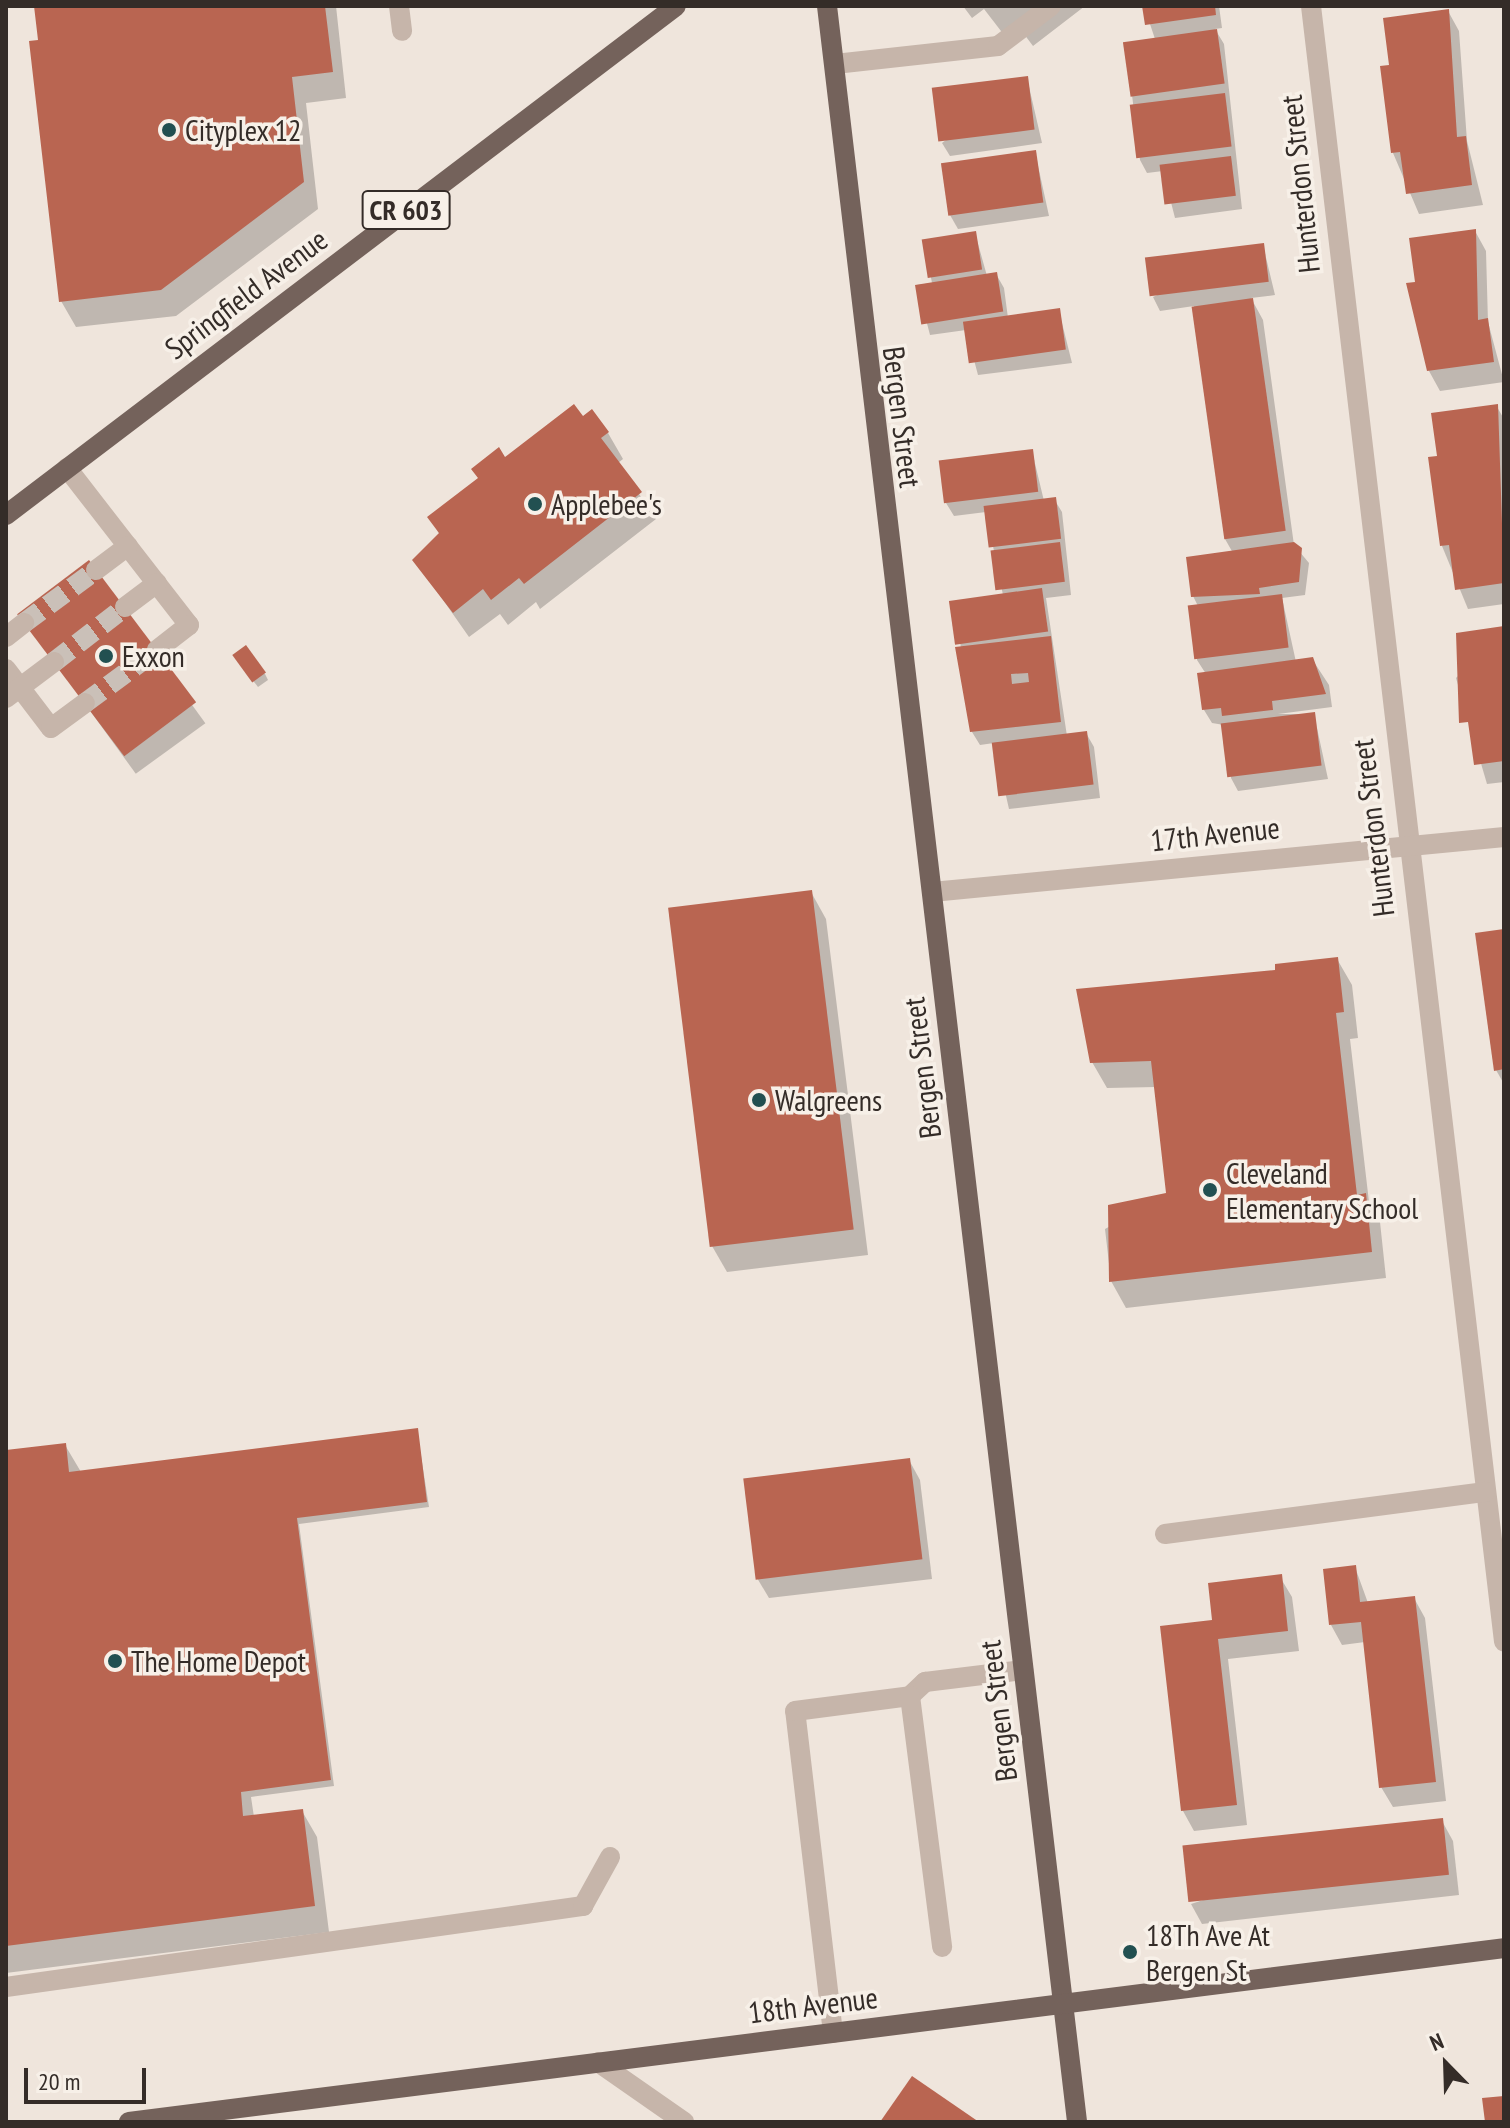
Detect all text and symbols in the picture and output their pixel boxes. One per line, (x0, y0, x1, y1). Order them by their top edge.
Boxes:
street label: Hunterdon Street (1273, 93, 1327, 275)
place label: Cityplex 12 (185, 112, 302, 148)
marker: Cityplex 12 (160, 121, 178, 139)
road number: CR 603 (360, 186, 452, 234)
street label: Springfield Avenue (158, 221, 334, 367)
street label: Bergen Street (875, 344, 929, 490)
place label: Applebee's (551, 486, 662, 522)
marker: Applebee's (526, 495, 544, 513)
place label: Exxon (122, 638, 185, 674)
marker: Exxon (97, 647, 115, 665)
street label: Hunterdon Street (1344, 737, 1402, 919)
street label: 17th Avenue (1148, 809, 1282, 859)
street label: Bergen Street (895, 995, 949, 1141)
place label: Walgreens (775, 1082, 882, 1118)
marker: Walgreens (750, 1091, 768, 1109)
place label: Cleveland Elementary School (1226, 1155, 1419, 1226)
marker: Cleveland Elementary School (1201, 1181, 1219, 1199)
street label: Bergen Street (971, 1638, 1025, 1784)
place label: The Home Depot (131, 1643, 306, 1679)
marker: The Home Depot (106, 1652, 124, 1670)
place label: 18Th Ave At Bergen St (1146, 1917, 1272, 1988)
marker: 18Th Ave At Bergen St (1121, 1943, 1139, 1961)
street label: 18th Avenue (746, 1979, 880, 2031)
north arrow (1406, 2024, 1486, 2104)
text: N (1426, 2027, 1448, 2057)
scale bar (28, 2052, 150, 2102)
text: 20 m (38, 2066, 80, 2097)

